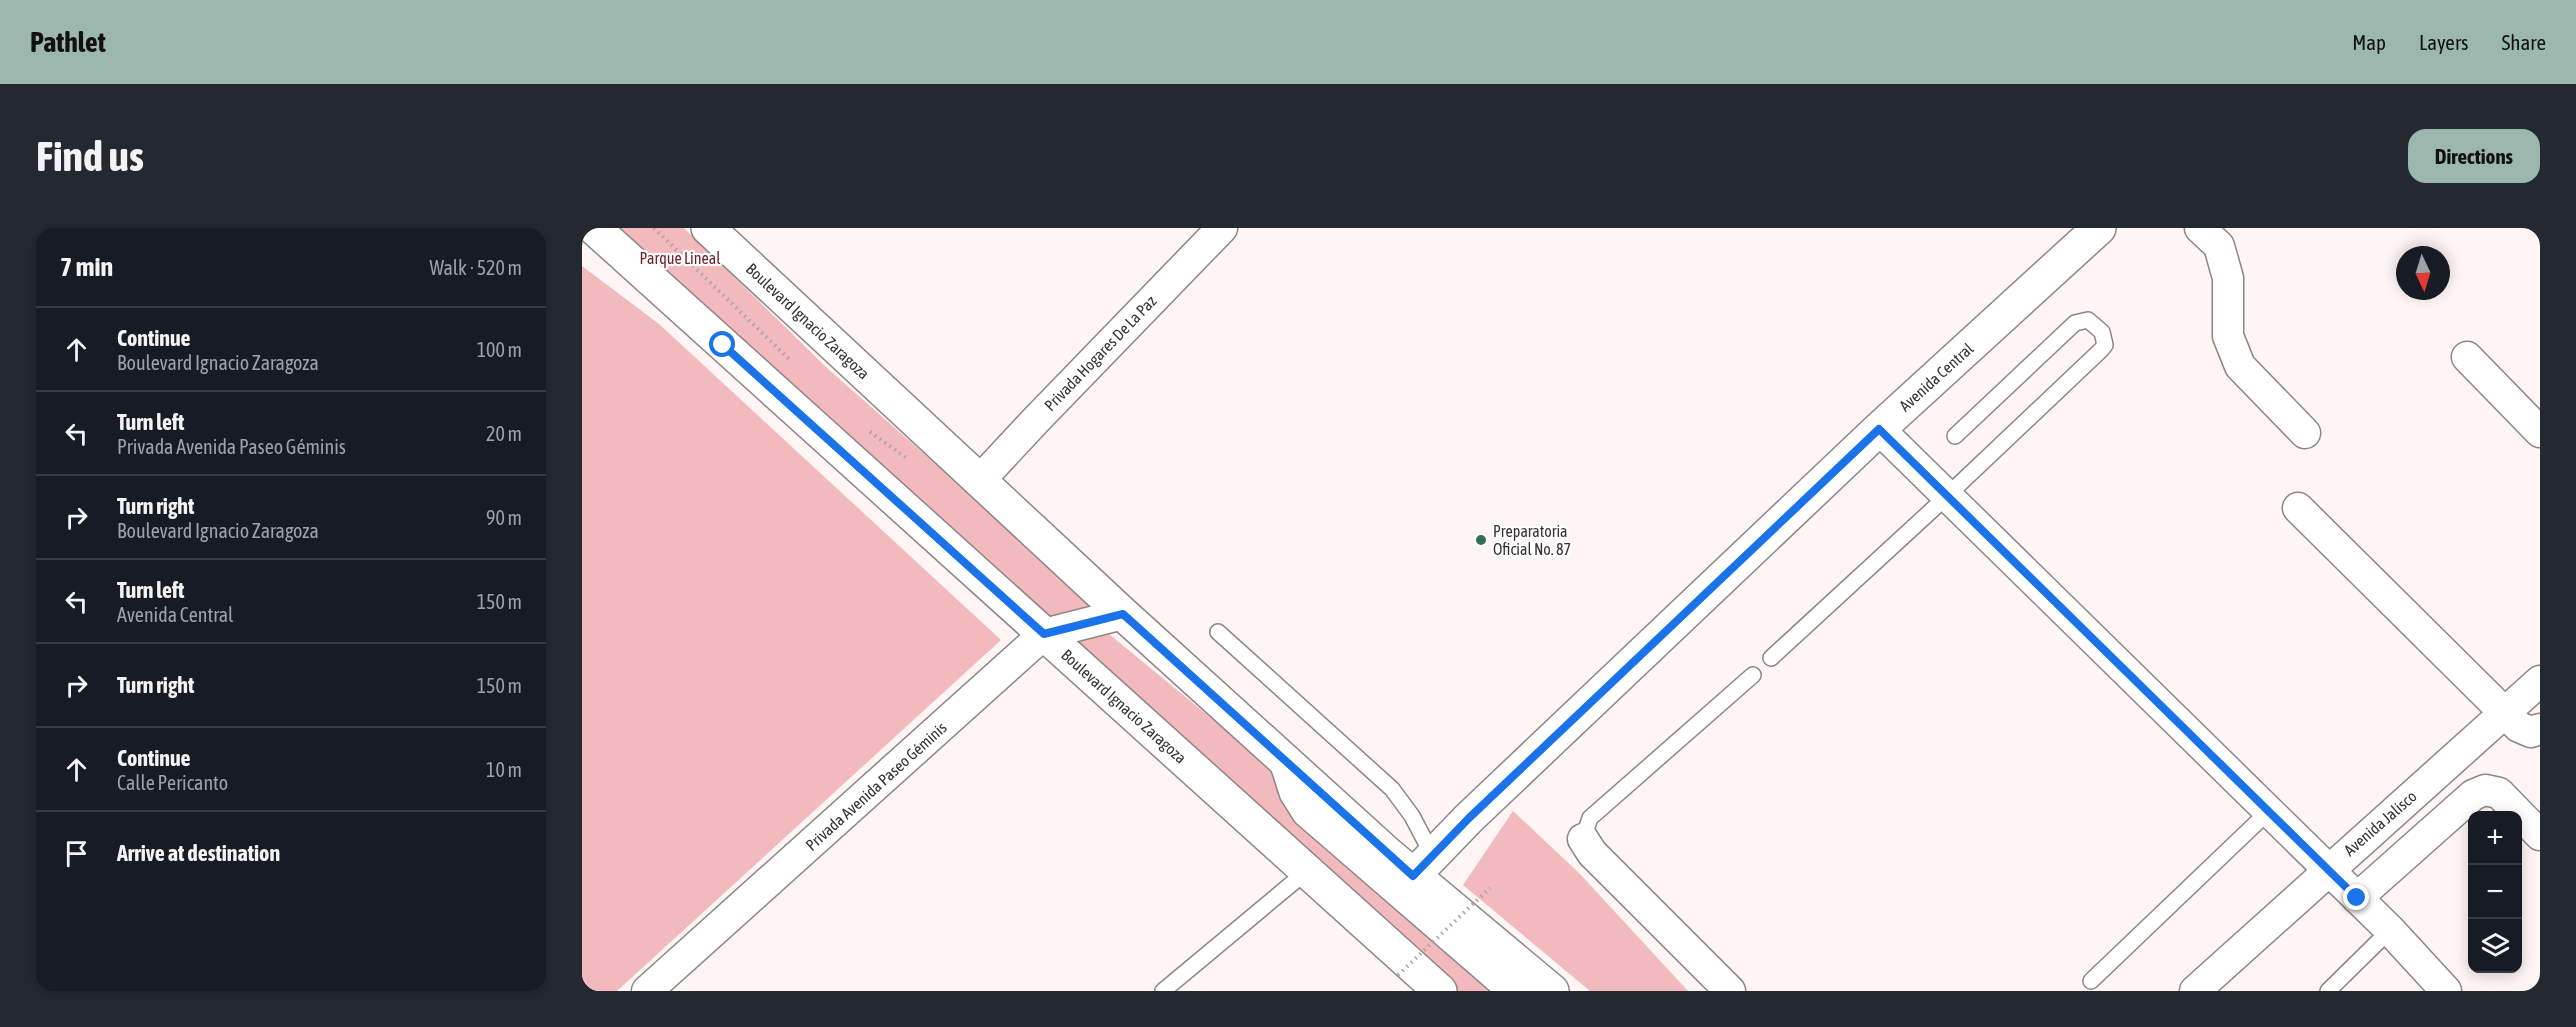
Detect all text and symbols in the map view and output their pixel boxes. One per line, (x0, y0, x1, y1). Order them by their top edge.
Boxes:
text: Pathlet (30, 26, 106, 58)
text: Map (2352, 30, 2386, 54)
text: Layers (2419, 30, 2469, 54)
text: Share (2502, 30, 2546, 54)
button: Directions (2408, 129, 2540, 183)
text: Find us (36, 132, 144, 180)
north arrow (2396, 246, 2450, 300)
park label: Parque Lineal (639, 249, 721, 268)
text: 7 min (60, 252, 113, 282)
text: Walk · 520 m (430, 256, 522, 279)
street label: Boulevard Ignacio Zaragoza (742, 259, 873, 383)
street label: Privada Hogares De La Paz (1040, 292, 1160, 415)
text: Continue (117, 325, 191, 351)
route start (709, 331, 735, 357)
icon: ahead (60, 333, 93, 366)
text: 100 m (477, 338, 522, 361)
street label: Avenida Central (1895, 339, 1977, 415)
text: Boulevard Ignacio Zaragoza (117, 351, 319, 374)
text: Turn left (117, 409, 184, 435)
icon: left (60, 417, 93, 450)
text: 20 m (486, 422, 522, 445)
text: Privada Avenida Paseo Géminis (117, 435, 346, 458)
text: Turn right (117, 493, 194, 519)
icon: right (60, 501, 93, 534)
text: 90 m (486, 506, 522, 529)
text: Boulevard Ignacio Zaragoza (117, 519, 319, 542)
place label: Preparatoria Oficial No. 87 (1493, 522, 1571, 558)
marker: Preparatoria Oficial No. 87 (1474, 533, 1488, 547)
text: Turn left (117, 577, 184, 603)
icon: left (60, 585, 93, 618)
text: 150 m (477, 590, 522, 613)
text: Avenida Central (117, 603, 233, 626)
street label: Boulevard Ignacio Zaragoza (1057, 645, 1190, 767)
icon: right (60, 669, 93, 702)
text: Turn right (117, 672, 194, 698)
text: 150 m (477, 674, 522, 697)
street label: Privada Avenida Paseo Géminis (802, 718, 950, 854)
text: Continue (117, 745, 191, 771)
icon: ahead (60, 753, 93, 786)
text: 10 m (486, 758, 522, 781)
text: Calle Pericanto (117, 771, 228, 794)
street label: Avenida Jalisco (2340, 787, 2420, 859)
map controls (2468, 811, 2522, 973)
button: + (2468, 811, 2522, 865)
icon: arrive (60, 837, 93, 870)
text: Arrive at destination (117, 840, 280, 866)
button: − (2468, 865, 2522, 919)
route end (2343, 884, 2369, 910)
button: layers (2468, 919, 2522, 973)

